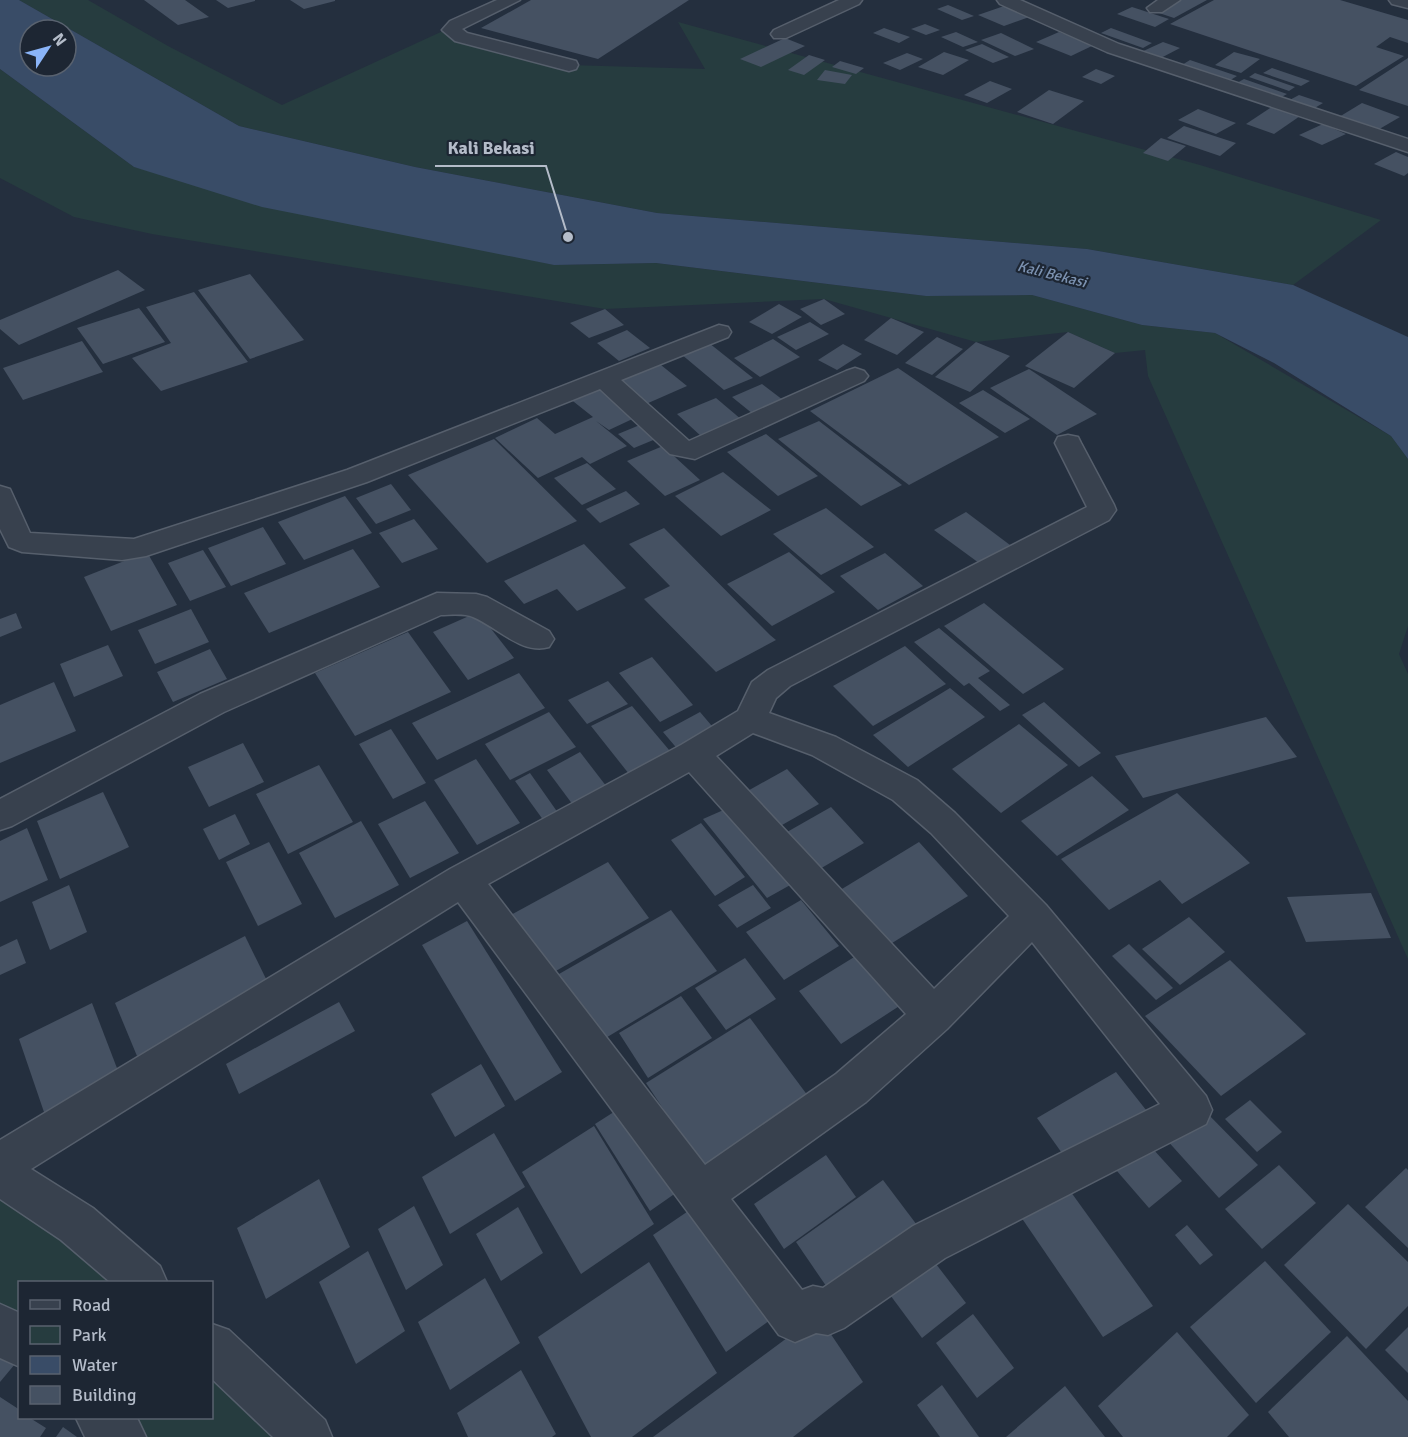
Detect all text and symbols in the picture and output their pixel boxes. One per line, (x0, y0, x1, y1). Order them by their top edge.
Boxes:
north arrow (18, 18, 78, 78)
text: N (48, 29, 71, 50)
callout: Kali Bekasi (435, 130, 546, 166)
text: Kali Bekasi (447, 137, 535, 159)
water label: Kali Bekasi (1016, 257, 1090, 292)
legend (18, 1281, 213, 1419)
text: Road (72, 1294, 111, 1316)
text: Park (72, 1324, 107, 1346)
text: Water (72, 1354, 118, 1376)
text: Building (72, 1384, 136, 1406)

